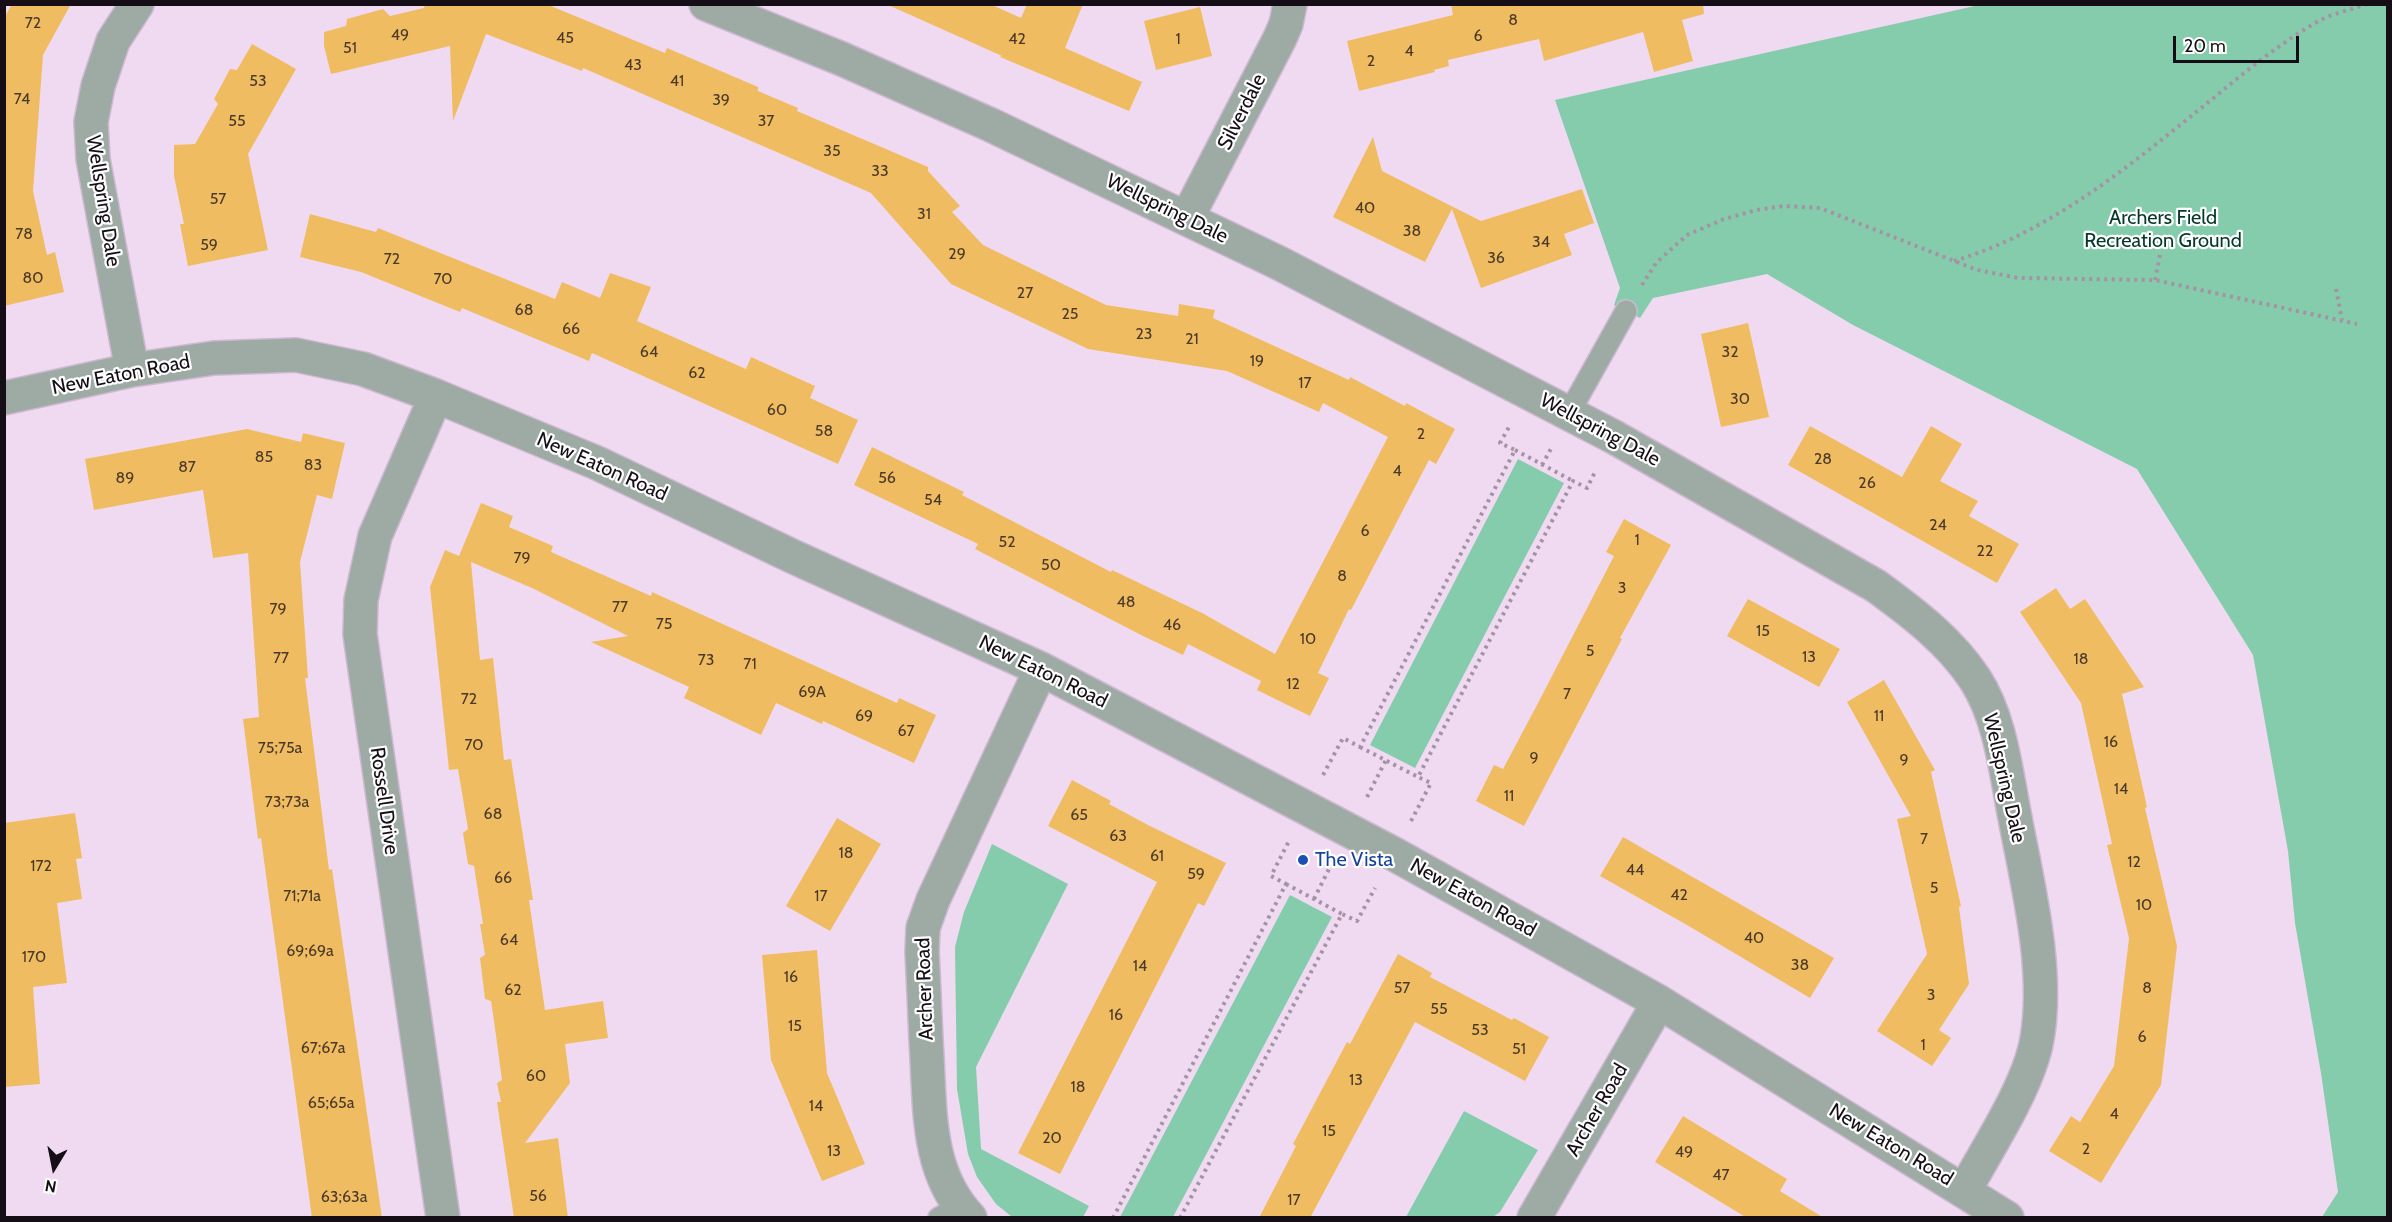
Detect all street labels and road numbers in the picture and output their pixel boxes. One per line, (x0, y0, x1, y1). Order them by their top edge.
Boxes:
street label: Silverdale (1213, 70, 1271, 154)
street label: Wellspring Dale (81, 134, 125, 268)
street label: Wellspring Dale (1102, 169, 1232, 249)
street label: New Eaton Road (50, 350, 192, 400)
street label: Wellspring Dale (1536, 388, 1664, 472)
street label: New Eaton Road (533, 428, 671, 506)
street label: New Eaton Road (975, 630, 1111, 714)
street label: Wellspring Dale (1977, 711, 2031, 845)
street label: Rossell Drive (365, 746, 403, 856)
street label: New Eaton Road (1406, 854, 1540, 942)
street label: Archer Road (911, 937, 939, 1041)
street label: Archer Road (1561, 1060, 1633, 1160)
street label: New Eaton Road (1825, 1099, 1957, 1191)

